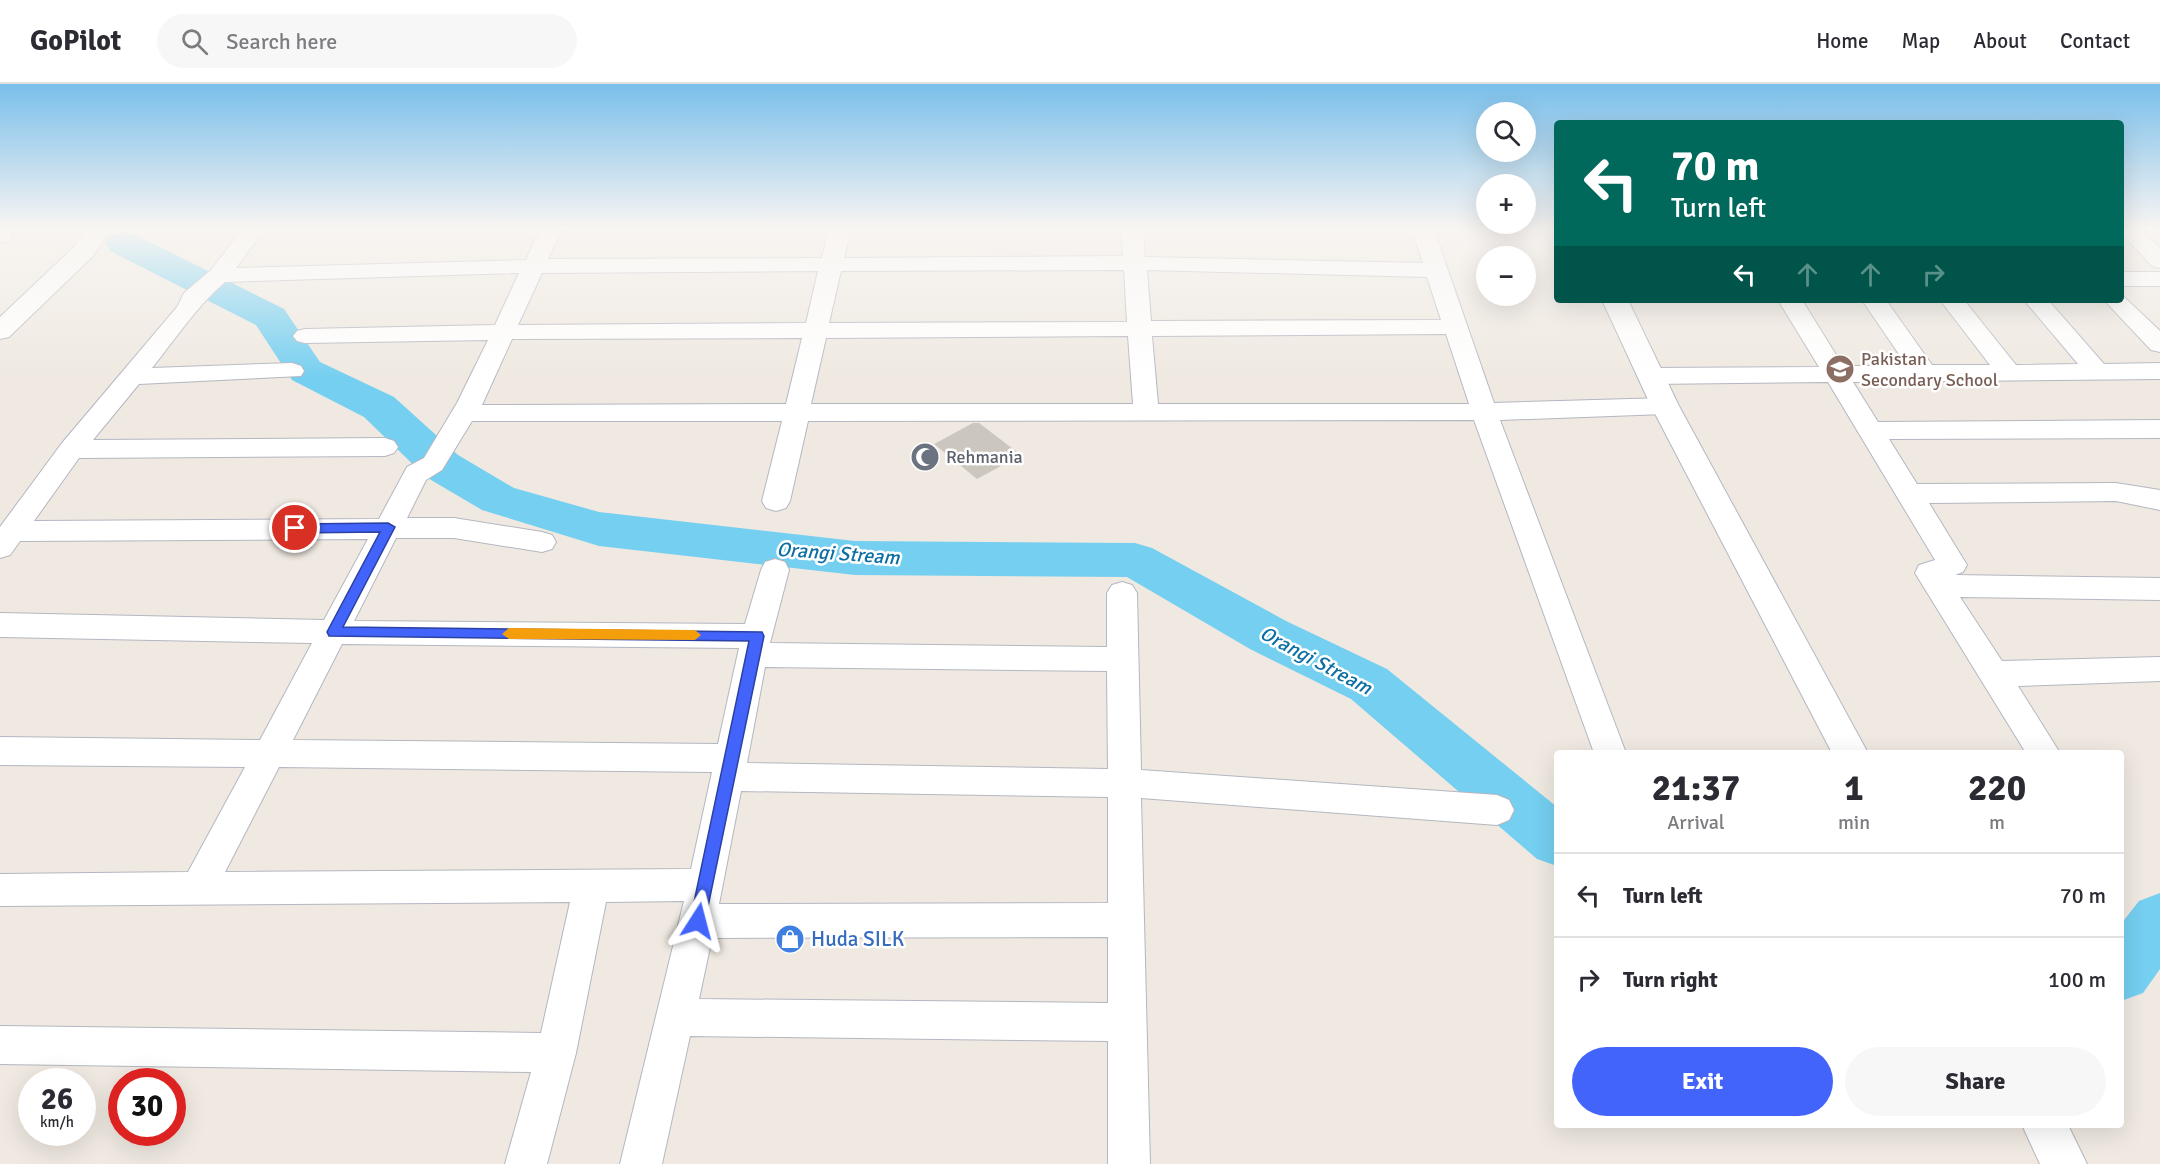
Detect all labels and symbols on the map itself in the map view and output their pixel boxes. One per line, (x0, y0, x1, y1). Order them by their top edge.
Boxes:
place label: Pakistan Secondary School (1861, 348, 1998, 391)
school or university icon: Pakistan Secondary School (1824, 353, 1856, 385)
mosque icon: Rehmania (909, 441, 941, 473)
place label: Rehmania (946, 446, 1023, 468)
pin (269, 502, 320, 553)
water label: Orangi Stream (776, 537, 901, 570)
water label: Orangi Stream (1256, 621, 1377, 701)
position arrow (666, 889, 730, 953)
shop icon: Huda SILK (774, 923, 806, 955)
place label: Huda SILK (811, 926, 905, 952)
speed limit sign: 30 (108, 1068, 186, 1146)

